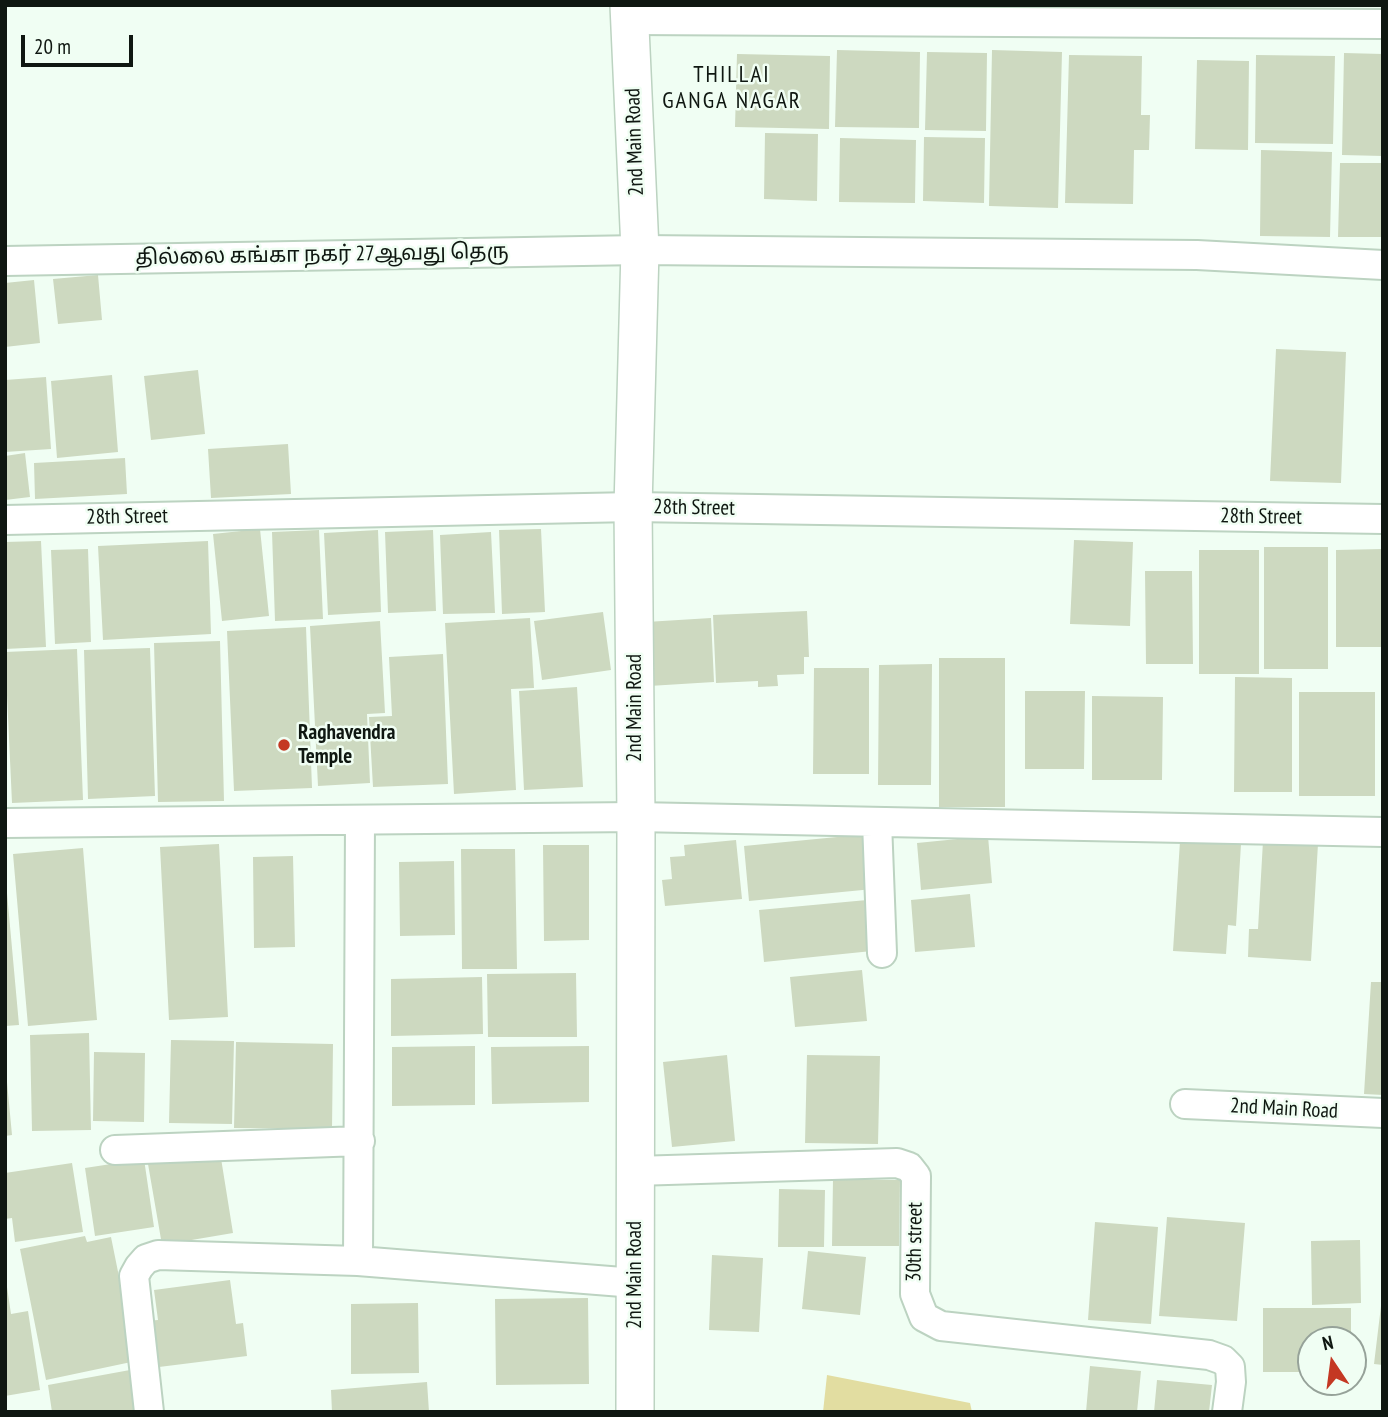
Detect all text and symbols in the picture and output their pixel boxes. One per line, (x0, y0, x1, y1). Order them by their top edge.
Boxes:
scale bar (24, 21, 136, 65)
text: 20 m (34, 33, 71, 60)
district label: THILLAI GANGA NAGAR (664, 61, 800, 115)
street label: 2nd Main Road (621, 88, 649, 196)
street label: தில்லை கங்கா நகர் 27ஆவது தெரு (135, 239, 509, 271)
street label: 28th Street (653, 495, 735, 521)
street label: 28th Street (86, 504, 168, 530)
street label: 28th Street (1220, 504, 1302, 530)
street label: 2nd Main Road (622, 654, 648, 762)
place label: Raghavendra Temple (298, 720, 395, 770)
marker: Raghavendra Temple (276, 737, 292, 753)
street label: 2nd Main Road (1229, 1094, 1339, 1124)
street label: 30th street (902, 1202, 928, 1282)
street label: 2nd Main Road (622, 1221, 648, 1329)
north arrow (1297, 1326, 1367, 1396)
text: N (1320, 1330, 1335, 1355)

